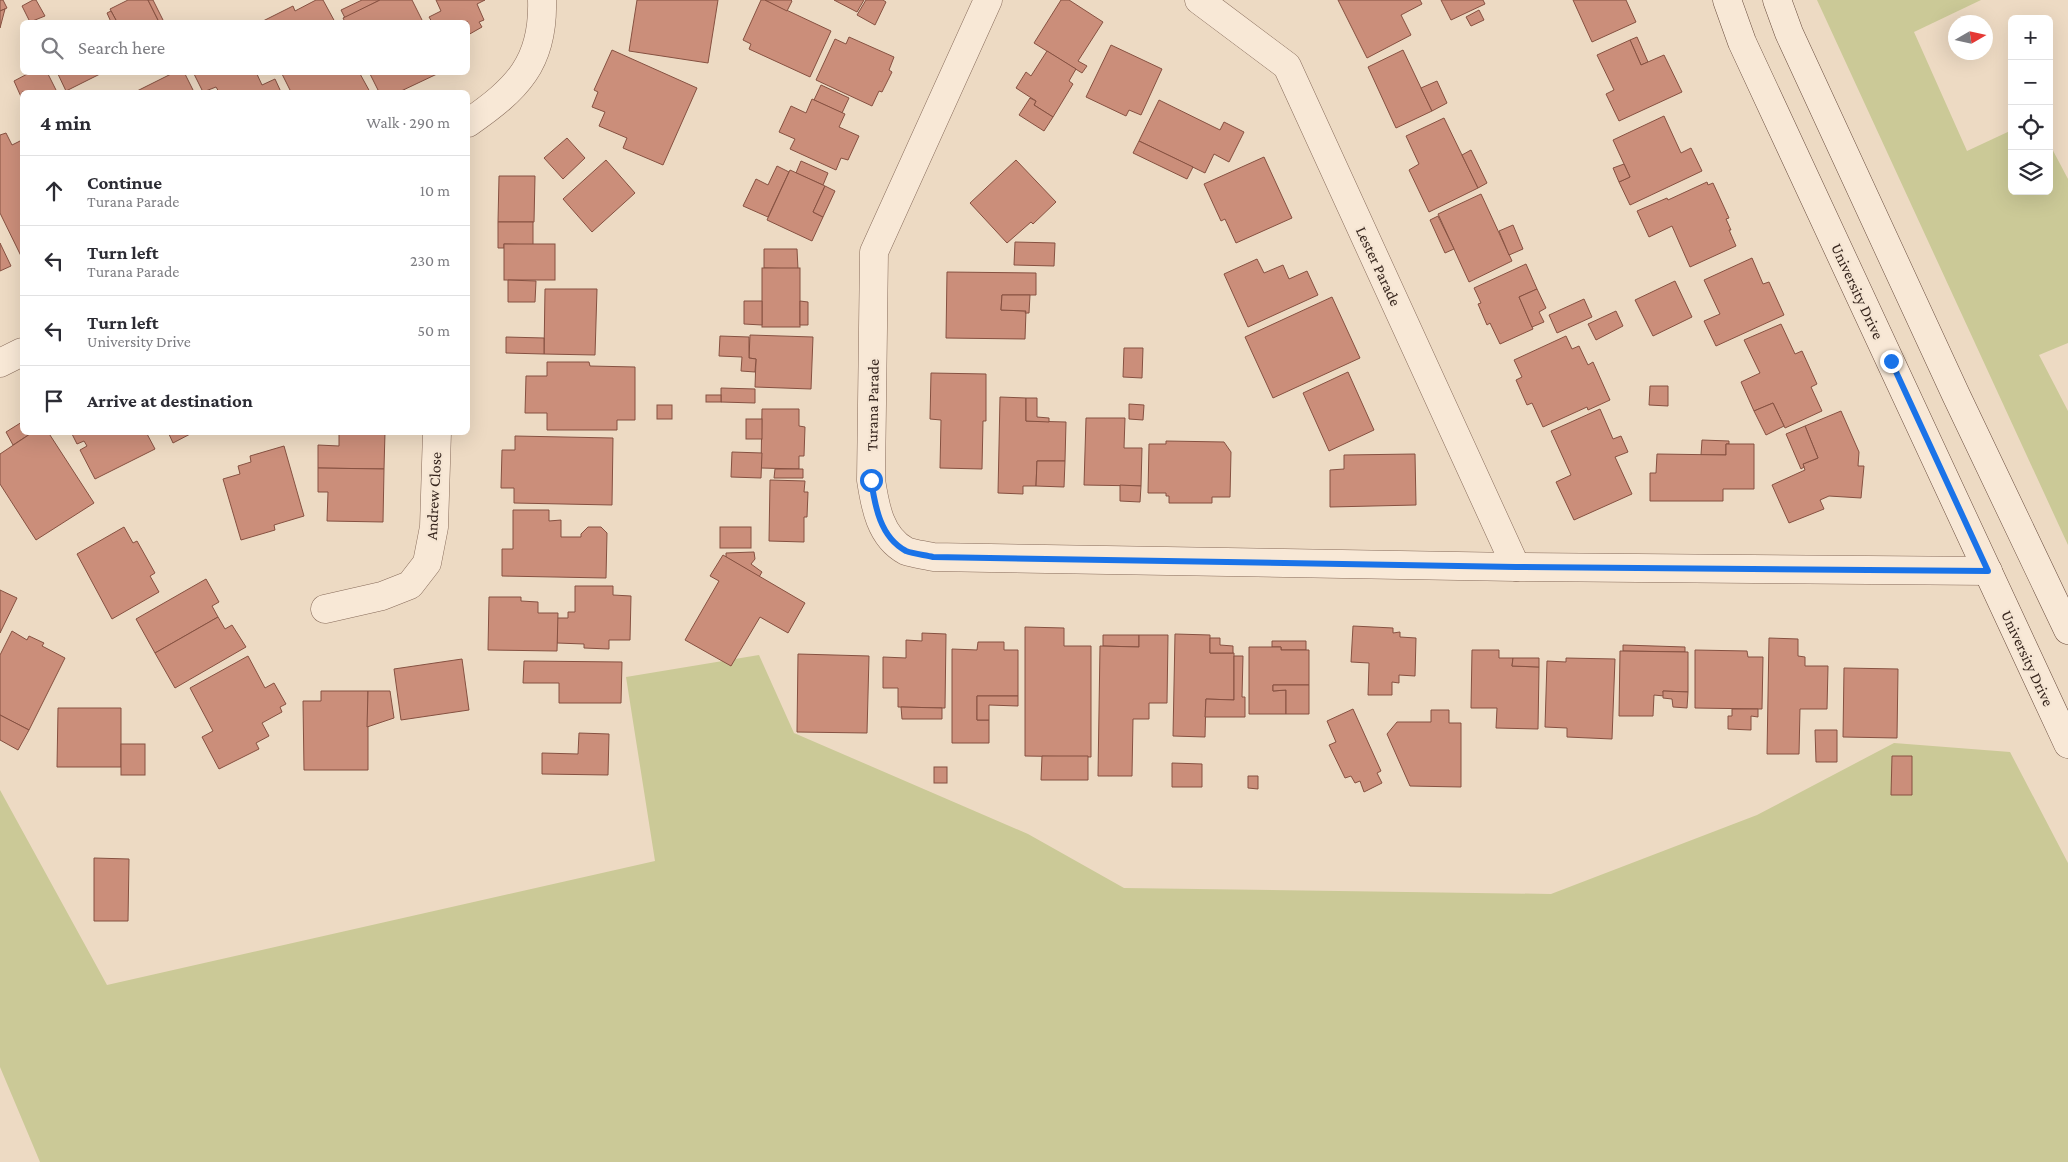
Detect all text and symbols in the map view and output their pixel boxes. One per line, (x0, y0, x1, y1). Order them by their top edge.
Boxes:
north arrow (1948, 15, 1993, 60)
map controls (2008, 15, 2053, 195)
button: + (2008, 15, 2053, 60)
search box (20, 20, 470, 75)
icon: search (38, 34, 66, 62)
text: Search here (78, 37, 165, 58)
button: − (2008, 60, 2053, 105)
button: locate (2008, 105, 2053, 150)
text: 4 min (40, 111, 91, 135)
text: Walk · 290 m (366, 114, 450, 131)
button: layers (2008, 150, 2053, 195)
text: Continue (87, 172, 162, 193)
icon: ahead (40, 177, 68, 205)
text: 10 m (420, 182, 450, 199)
text: Turana Parade (87, 193, 179, 210)
street label: Lester Parade (1353, 224, 1404, 309)
street label: University Drive (1827, 241, 1887, 342)
text: Turn left (87, 242, 159, 263)
icon: left (40, 247, 68, 275)
text: 230 m (410, 252, 450, 269)
text: Turana Parade (87, 263, 179, 280)
text: Turn left (87, 312, 159, 333)
icon: left (40, 317, 68, 345)
text: 50 m (418, 322, 450, 339)
text: University Drive (87, 333, 191, 350)
route end (1880, 350, 1903, 373)
street label: Turana Parade (863, 359, 882, 451)
icon: arrive (40, 387, 68, 415)
text: Arrive at destination (87, 390, 253, 411)
street label: Andrew Close (423, 452, 444, 540)
route start (860, 469, 883, 492)
street label: University Drive (1997, 608, 2057, 709)

